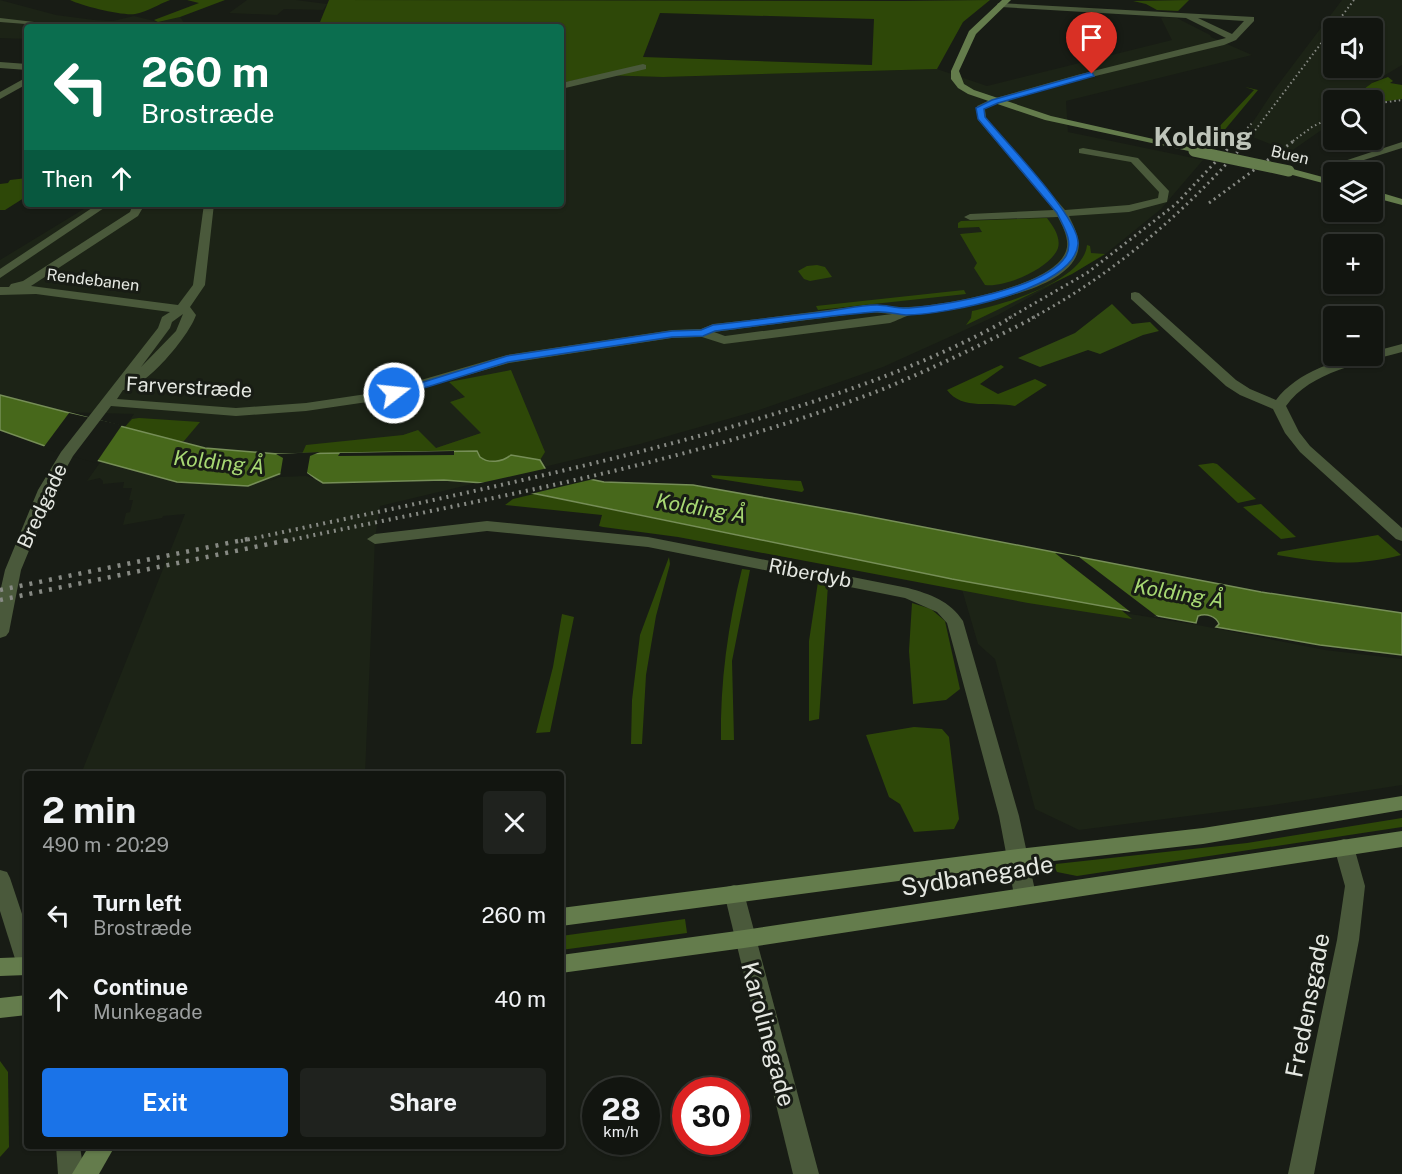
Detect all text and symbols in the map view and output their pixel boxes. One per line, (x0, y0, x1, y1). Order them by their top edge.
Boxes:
pin (1066, 12, 1117, 74)
map controls (1323, 18, 1383, 366)
button: sound (1323, 18, 1383, 78)
icon: arrive (1075, 21, 1108, 54)
text: 260 m (141, 47, 269, 96)
icon: left (42, 48, 120, 126)
button: search (1323, 90, 1383, 150)
text: Brostræde (141, 97, 275, 129)
district label: Kolding (1154, 120, 1252, 152)
street label: Buen (1269, 141, 1311, 169)
icon: ahead (105, 162, 138, 195)
button: layers (1323, 162, 1383, 222)
text: Then (42, 166, 93, 192)
button: + (1323, 234, 1383, 294)
street label: Rendebanen (46, 265, 140, 295)
button: − (1323, 306, 1383, 366)
position arrow (362, 361, 426, 425)
street label: Farverstræde (125, 372, 253, 402)
water label: Kolding Å (172, 444, 266, 479)
street label: Bredgade (12, 460, 72, 552)
water label: Kolding Å (654, 487, 748, 528)
street label: Riberdyb (766, 553, 854, 593)
water label: Kolding Å (1132, 572, 1226, 613)
text: 2 min (42, 789, 136, 831)
button: close (483, 791, 546, 854)
text: 490 m · 20:29 (42, 833, 169, 857)
street label: Sydbanegade (899, 849, 1055, 901)
text: Turn left (93, 890, 182, 916)
icon: left (42, 899, 75, 932)
text: 260 m (481, 902, 546, 928)
text: Brostræde (93, 916, 192, 940)
street label: Fredensgade (1279, 930, 1335, 1080)
street label: Karolinegade (736, 959, 802, 1109)
text: Continue (93, 974, 188, 1000)
icon: ahead (42, 983, 75, 1016)
text: 40 m (494, 986, 546, 1012)
text: Munkegade (93, 1000, 202, 1024)
button: Exit (42, 1068, 288, 1137)
button: Share (300, 1068, 546, 1137)
speed limit sign: 30 (672, 1077, 750, 1155)
text: 28 (601, 1091, 641, 1127)
text: km/h (603, 1123, 639, 1140)

